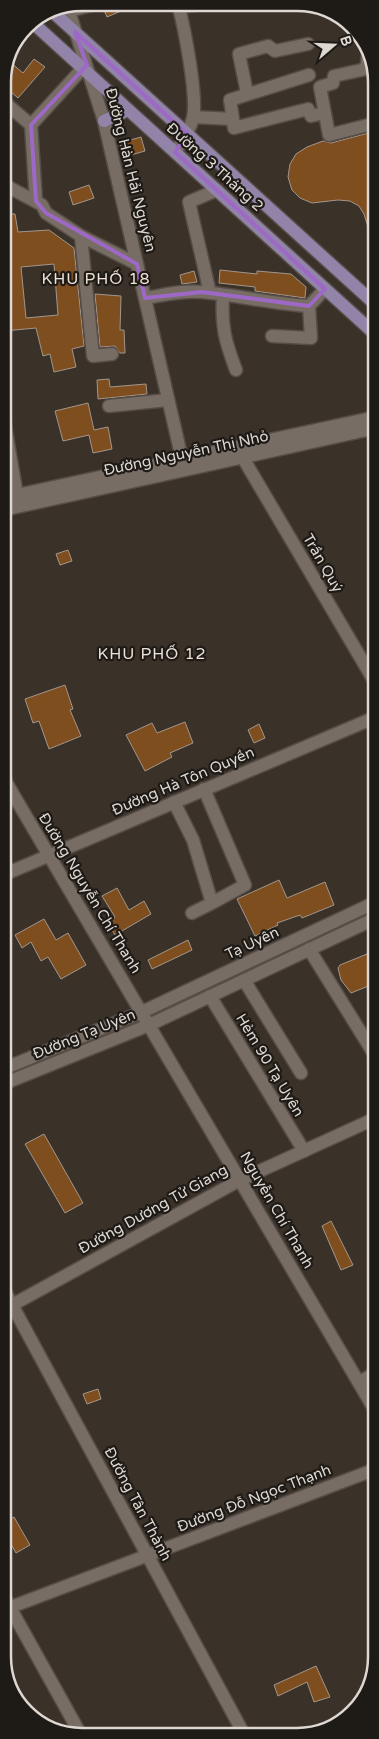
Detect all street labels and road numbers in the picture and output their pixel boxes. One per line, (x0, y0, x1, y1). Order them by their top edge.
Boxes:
street label: Đường Hàn Hải Nguyên (102, 86, 160, 254)
street label: Đường 3 Tháng 2 (163, 119, 267, 215)
street label: Đường Nguyễn Thị Nhỏ (102, 427, 270, 479)
street label: Trần Quý (299, 530, 347, 596)
street label: Đường Hà Tôn Quyền (109, 743, 257, 819)
street label: Đường Nguyễn Chí Thanh (35, 809, 145, 977)
street label: Tạ Uyên (222, 923, 282, 963)
street label: Đường Tạ Uyên (30, 1005, 138, 1063)
street label: Hẻm 90 Tạ Uyên (232, 1010, 308, 1120)
street label: Nguyễn Chí Thanh (236, 1148, 318, 1272)
street label: Đường Dương Tử Giang (75, 1160, 231, 1258)
street label: Đường Tân Thành (100, 1444, 176, 1564)
street label: Đường Đỗ Ngọc Thạnh (174, 1460, 334, 1536)

